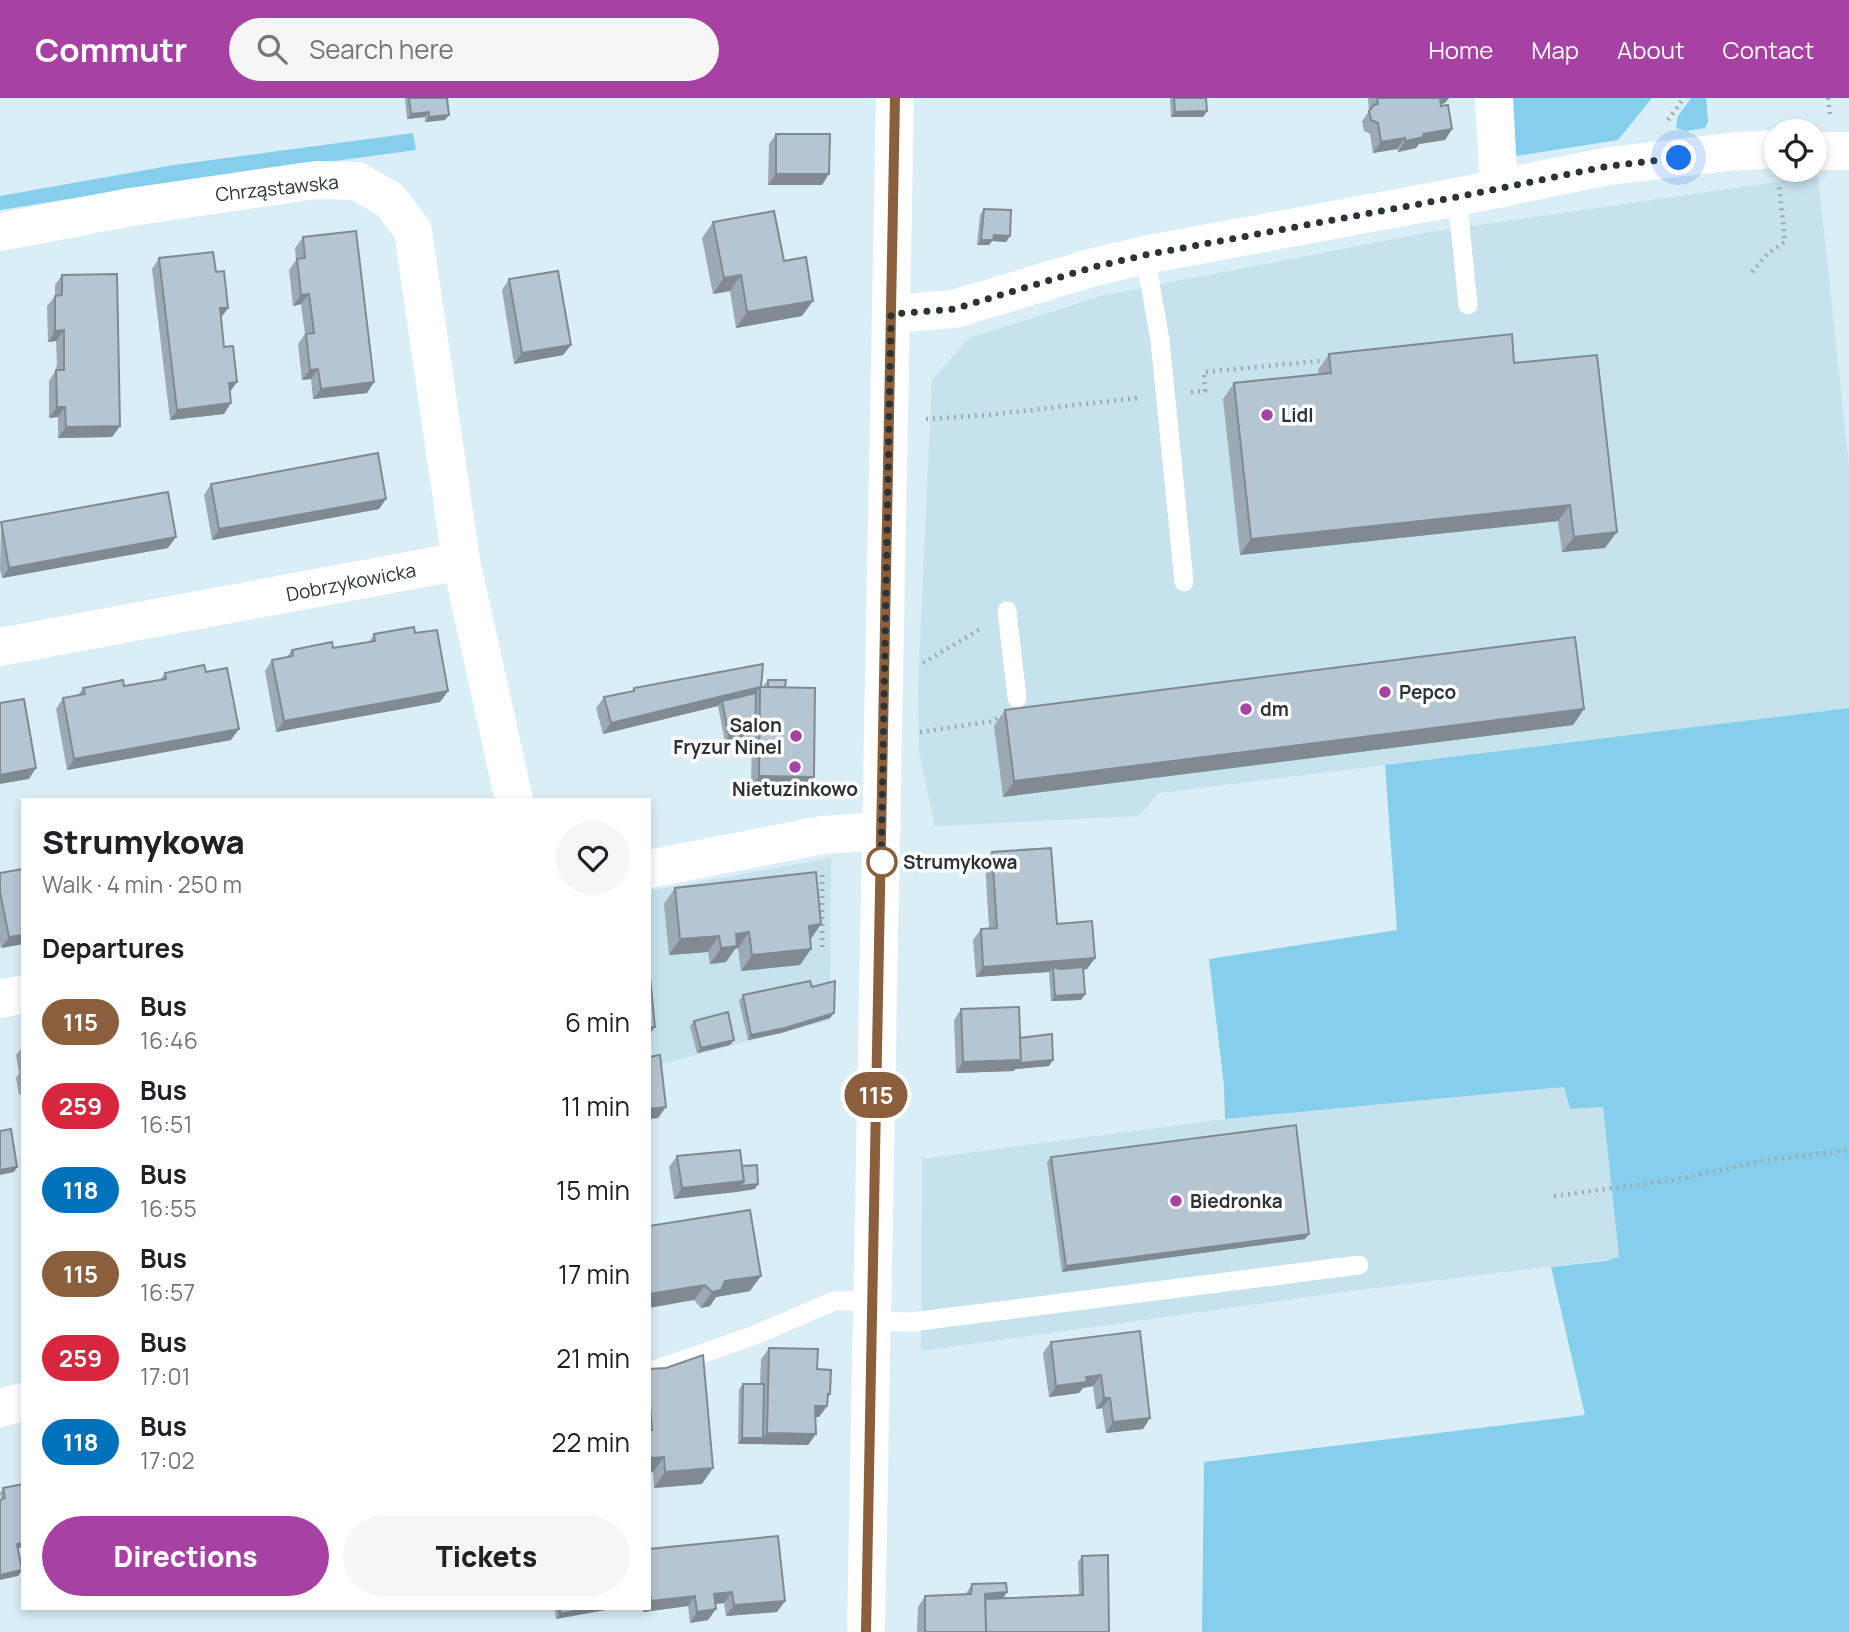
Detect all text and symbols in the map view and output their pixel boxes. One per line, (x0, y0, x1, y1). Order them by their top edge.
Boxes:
search box (229, 18, 719, 81)
text: Commutr (35, 27, 187, 72)
icon: search (253, 30, 291, 68)
text: Search here (309, 31, 454, 67)
text: Home (1428, 33, 1493, 66)
text: Map (1531, 33, 1579, 66)
text: About (1617, 33, 1685, 66)
text: Contact (1723, 33, 1814, 66)
map controls (1764, 119, 1827, 182)
button: locate (1764, 119, 1827, 182)
your location (1661, 140, 1696, 175)
street label: Chrząstawska (214, 169, 340, 207)
place label: Lidl (1281, 402, 1314, 428)
marker: Lidl (1259, 407, 1275, 423)
street label: Dobrzykowicka (284, 557, 418, 607)
place label: Pepco (1399, 679, 1456, 705)
marker: Pepco (1377, 684, 1393, 700)
place label: dm (1260, 696, 1289, 722)
marker: dm (1238, 701, 1254, 717)
place label: Salon Fryzur Ninel (673, 712, 782, 760)
marker: Salon Fryzur Ninel (788, 728, 804, 744)
marker: Nietuzinkowo (787, 759, 803, 775)
place label: Nietuzinkowo (732, 776, 858, 802)
text: Strumykowa (42, 819, 245, 864)
button: heart (556, 821, 630, 895)
marker: Strumykowa (867, 847, 897, 877)
place label: Strumykowa (903, 849, 1018, 875)
text: Walk · 4 min · 250 m (42, 868, 242, 900)
text: Departures (42, 930, 184, 966)
text: Bus (140, 988, 187, 1024)
text: 6 min (565, 1004, 630, 1040)
text: 115 (63, 1005, 98, 1038)
text: 16:46 (140, 1024, 198, 1056)
text: Bus (140, 1072, 187, 1108)
line badge: 115 (836, 1072, 916, 1118)
text: 115 (858, 1078, 894, 1111)
text: 11 min (561, 1088, 630, 1124)
text: 259 (59, 1089, 102, 1122)
text: 16:51 (140, 1108, 192, 1140)
text: Bus (140, 1156, 187, 1192)
text: 15 min (556, 1172, 630, 1208)
text: 118 (63, 1173, 98, 1206)
place label: Biedronka (1190, 1188, 1283, 1214)
text: 16:55 (140, 1192, 197, 1224)
marker: Biedronka (1168, 1193, 1184, 1209)
text: Bus (140, 1240, 187, 1276)
text: 17 min (558, 1256, 630, 1292)
text: 115 (63, 1257, 98, 1290)
text: 16:57 (140, 1276, 195, 1308)
text: Bus (140, 1324, 187, 1360)
text: 21 min (556, 1340, 630, 1376)
text: 259 (59, 1341, 102, 1374)
text: 17:01 (140, 1360, 190, 1392)
text: Bus (140, 1408, 187, 1444)
text: 22 min (552, 1424, 630, 1460)
text: 118 (63, 1425, 98, 1458)
text: 17:02 (140, 1444, 195, 1476)
button: Directions (42, 1516, 329, 1596)
button: Tickets (343, 1516, 630, 1596)

